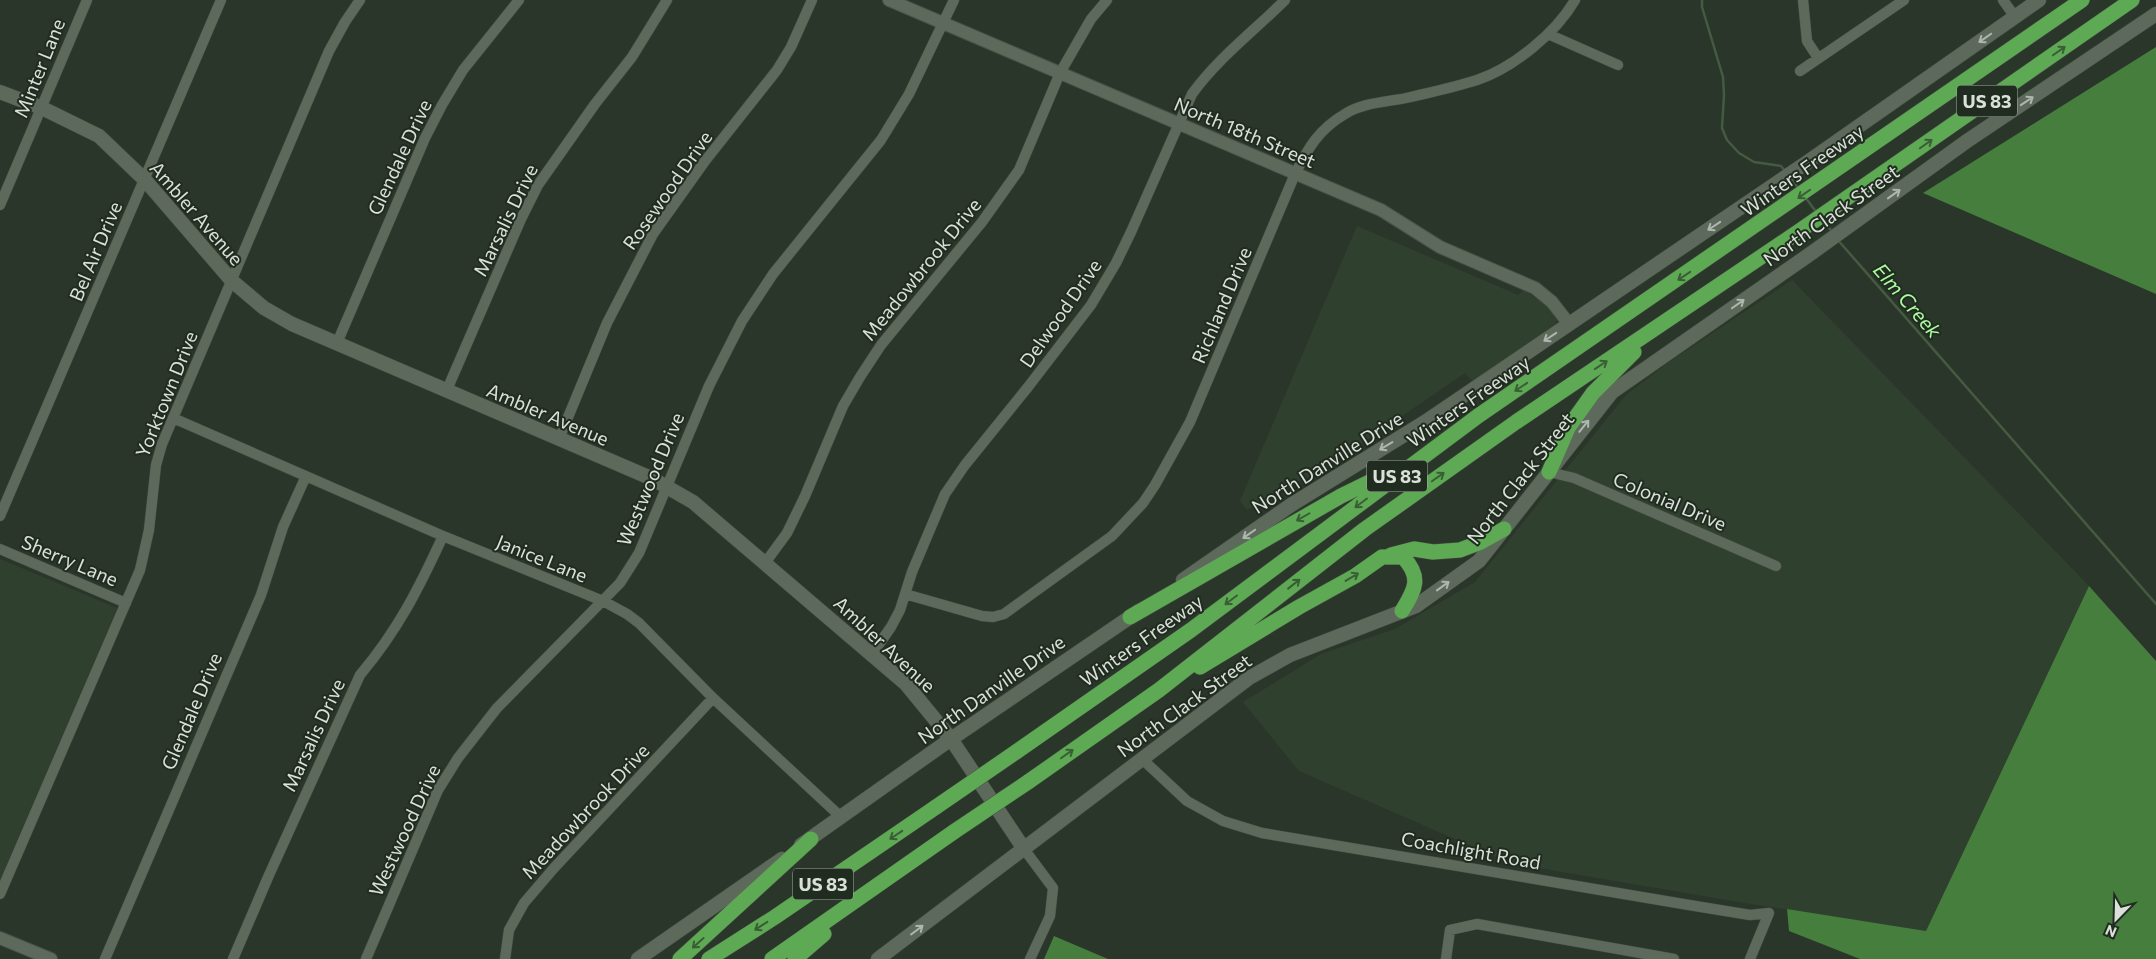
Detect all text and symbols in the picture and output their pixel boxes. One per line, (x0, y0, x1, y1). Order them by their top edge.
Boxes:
street label: Minter Lane (9, 15, 69, 121)
one-way arrow (1978, 33, 1992, 43)
one-way arrow (2052, 46, 2066, 56)
road number: US 83 (1957, 85, 2017, 116)
street label: North 18th Street (1171, 92, 1319, 172)
street label: Glendale Drive (362, 96, 436, 218)
one-way arrow (2020, 96, 2034, 106)
street label: Winters Freeway (1736, 119, 1868, 221)
street label: Rosewood Drive (617, 126, 717, 254)
one-way arrow (1918, 139, 1932, 149)
street label: Ambler Avenue (146, 156, 248, 270)
street label: North Clack Street (1759, 159, 1903, 270)
street label: Marsalis Drive (468, 160, 542, 280)
one-way arrow (1797, 189, 1811, 199)
one-way arrow (1887, 189, 1901, 199)
street label: Meadowbrook Drive (857, 193, 985, 345)
street label: Bel Air Drive (64, 198, 126, 304)
one-way arrow (1707, 221, 1721, 231)
street label: Richland Drive (1186, 243, 1256, 367)
street label: Delwood Drive (1014, 254, 1106, 372)
water label: Elm Creek (1869, 258, 1948, 343)
one-way arrow (1677, 270, 1691, 281)
one-way arrow (1731, 299, 1745, 309)
street label: Yorktown Drive (130, 327, 202, 461)
one-way arrow (1544, 332, 1558, 342)
street label: Winters Freeway (1402, 350, 1534, 452)
one-way arrow (1594, 360, 1608, 370)
street label: Ambler Avenue (484, 378, 612, 450)
one-way arrow (1514, 382, 1528, 392)
street label: North Danville Drive (1247, 406, 1407, 518)
street label: North Clack Street (1462, 408, 1579, 548)
street label: Westwood Drive (612, 409, 688, 549)
one-way arrow (1578, 419, 1589, 432)
one-way arrow (1379, 441, 1393, 451)
road number: US 83 (1367, 461, 1427, 492)
street label: Colonial Drive (1610, 467, 1730, 535)
one-way arrow (1431, 472, 1445, 482)
one-way arrow (1354, 498, 1368, 508)
one-way arrow (1296, 513, 1310, 523)
street label: Sherry Lane (18, 529, 122, 591)
street label: Janice Lane (493, 529, 591, 587)
one-way arrow (1242, 529, 1256, 539)
one-way arrow (1345, 572, 1359, 582)
one-way arrow (1287, 579, 1300, 590)
one-way arrow (1436, 581, 1450, 591)
street label: Winters Freeway (1075, 589, 1207, 691)
street label: Ambler Avenue (829, 591, 941, 697)
one-way arrow (1224, 595, 1238, 605)
street label: North Danville Drive (913, 630, 1069, 748)
street label: North Clack Street (1112, 648, 1256, 761)
street label: Glendale Drive (156, 649, 226, 773)
street label: Marsalis Drive (277, 675, 349, 795)
street label: Meadowbrook Drive (516, 739, 654, 883)
one-way arrow (1060, 749, 1074, 759)
street label: Westwood Drive (363, 761, 445, 899)
street label: Coachlight Road (1399, 826, 1543, 874)
one-way arrow (889, 830, 903, 840)
road number: US 83 (793, 869, 853, 900)
north arrow (2091, 894, 2141, 944)
one-way arrow (754, 920, 768, 931)
text: N (2103, 922, 2119, 941)
one-way arrow (910, 924, 923, 935)
one-way arrow (691, 937, 704, 949)

